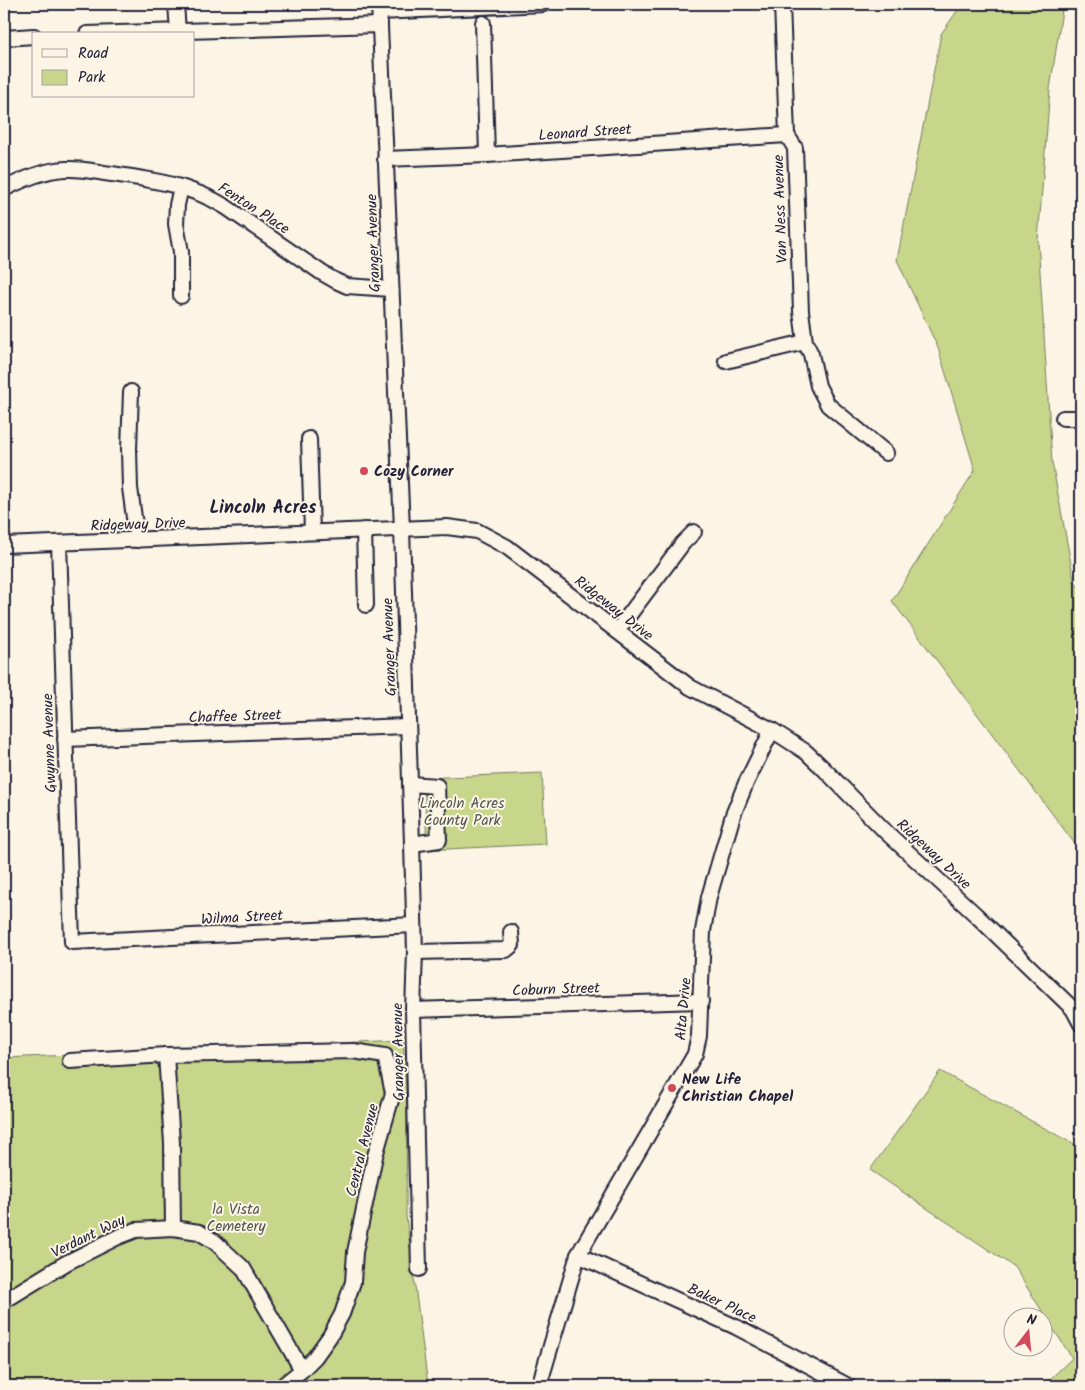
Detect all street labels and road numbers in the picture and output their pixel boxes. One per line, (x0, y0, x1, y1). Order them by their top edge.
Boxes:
street label: Leonard Street (538, 118, 633, 148)
street label: Van Ness Avenue (767, 154, 795, 264)
street label: Fenton Place (213, 177, 294, 241)
street label: Granger Avenue (360, 193, 388, 292)
street label: Ridgeway Drive (90, 511, 186, 539)
street label: Ridgeway Drive (568, 570, 658, 648)
street label: Granger Avenue (376, 597, 404, 696)
street label: Gwynne Avenue (36, 693, 64, 793)
street label: Chaffee Street (188, 703, 282, 731)
street label: Ridgeway Drive (890, 814, 976, 896)
street label: Wilma Street (200, 904, 284, 932)
street label: Coburn Street (512, 976, 601, 1004)
street label: Alta Drive (669, 976, 699, 1041)
street label: Granger Avenue (386, 1002, 412, 1101)
street label: Central Avenue (340, 1101, 386, 1199)
street label: Verdant Way (47, 1208, 130, 1265)
street label: Baker Place (683, 1277, 760, 1330)

